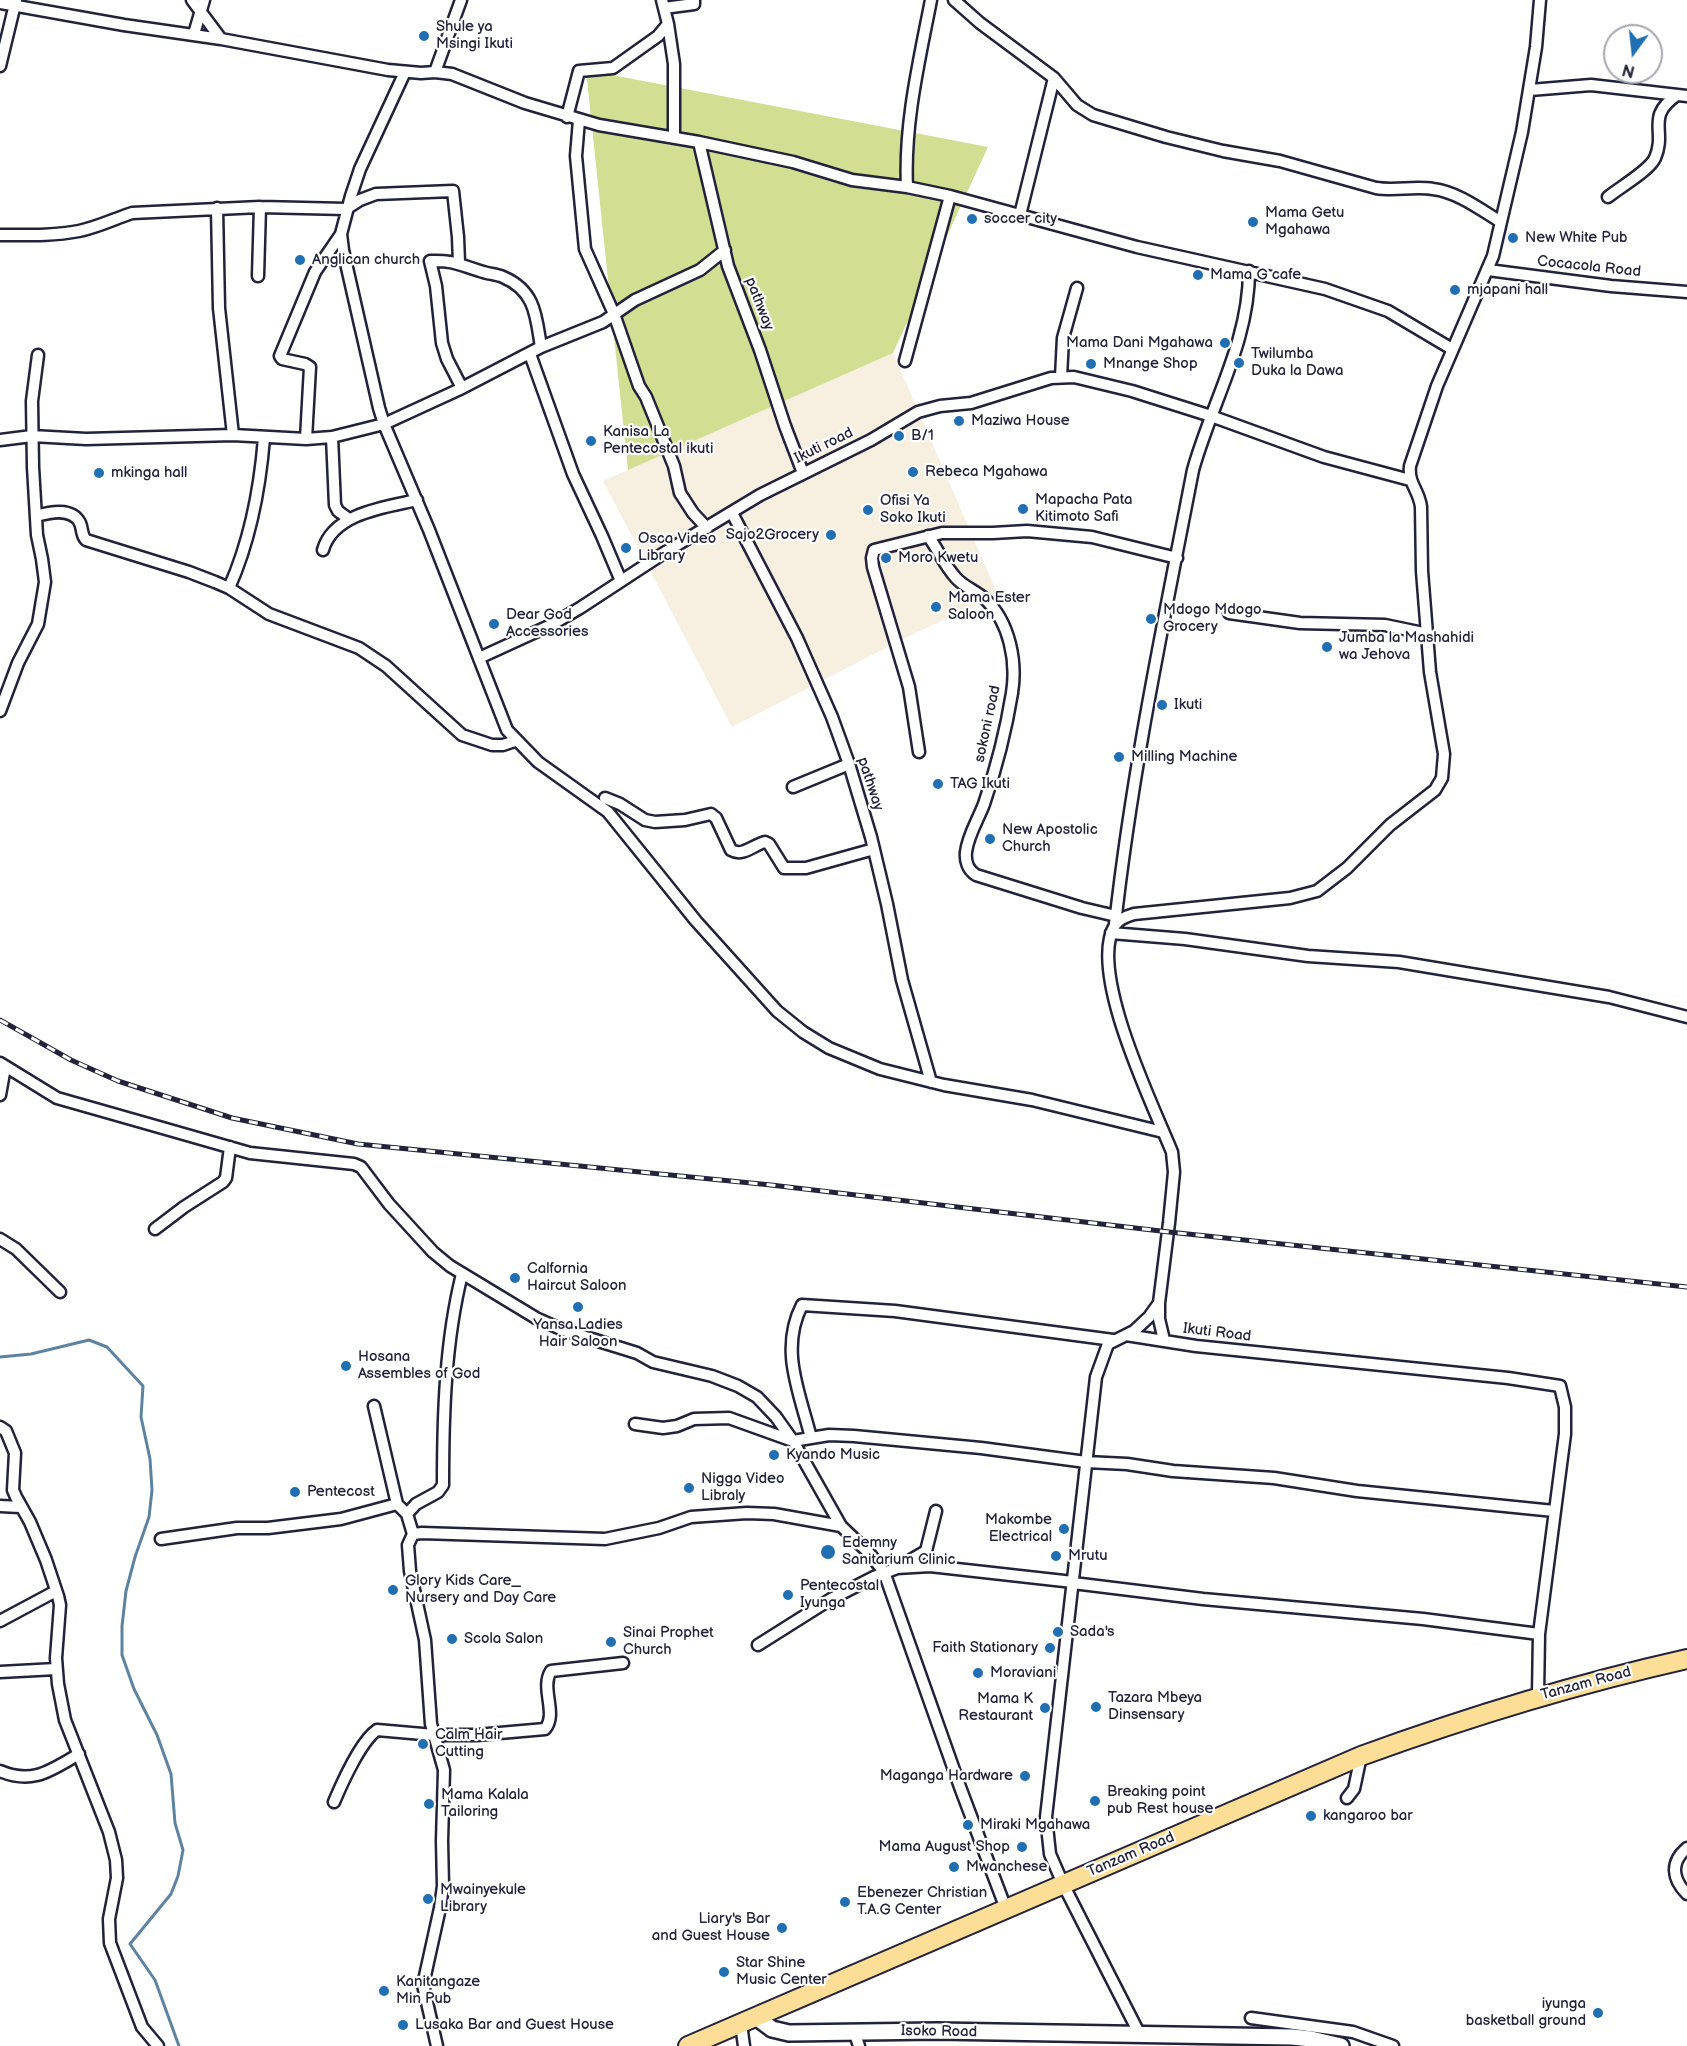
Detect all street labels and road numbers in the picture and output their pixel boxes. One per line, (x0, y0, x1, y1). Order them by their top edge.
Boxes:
street label: Cocacola Road (1536, 253, 1642, 281)
street label: pathway (741, 275, 777, 333)
street label: Ikuti road (792, 424, 856, 468)
street label: sokoni road (971, 684, 1005, 764)
street label: pathway (853, 755, 887, 813)
street label: Ikuti Road (1182, 1320, 1252, 1346)
street label: Tanzam Road (1539, 1663, 1633, 1705)
street label: Tanzam Road (1085, 1829, 1177, 1881)
street label: Isoko Road (901, 2022, 977, 2042)

